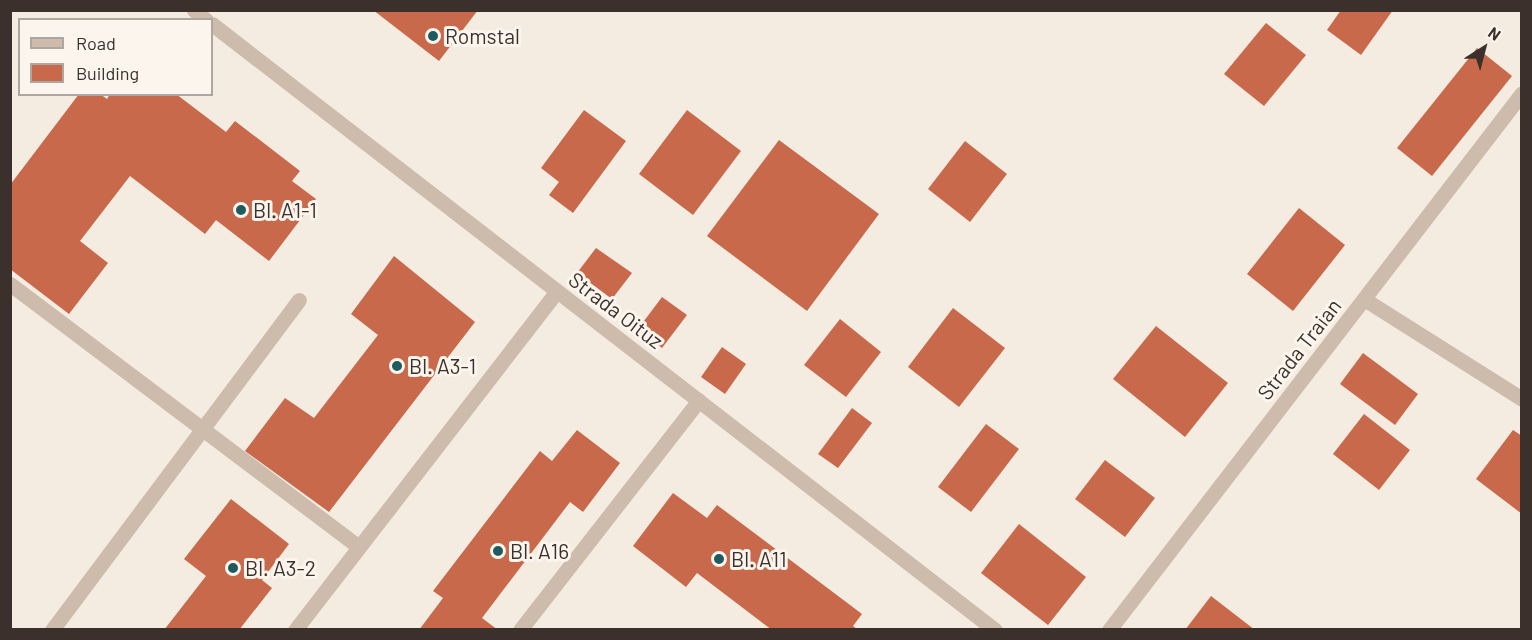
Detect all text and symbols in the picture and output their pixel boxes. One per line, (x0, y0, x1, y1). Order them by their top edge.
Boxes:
legend (18, 18, 213, 96)
north arrow (1454, 18, 1514, 78)
text: N (1485, 22, 1505, 44)
place label: Romstal (445, 23, 520, 49)
marker: Romstal (426, 29, 440, 43)
text: Road (76, 32, 116, 54)
text: Building (76, 62, 139, 84)
place label: Bl. A1-1 (253, 197, 317, 223)
marker: Bl. A1-1 (234, 203, 248, 217)
street label: Strada Oituz (564, 266, 668, 354)
street label: Strada Traian (1252, 293, 1346, 405)
place label: Bl. A3-1 (409, 353, 476, 379)
marker: Bl. A3-1 (390, 359, 404, 373)
place label: Bl. A16 (510, 538, 569, 564)
marker: Bl. A16 (491, 544, 505, 558)
place label: Bl. A11 (731, 546, 787, 572)
marker: Bl. A11 (712, 552, 726, 566)
place label: Bl. A3-2 (245, 555, 316, 581)
marker: Bl. A3-2 (226, 561, 240, 575)

